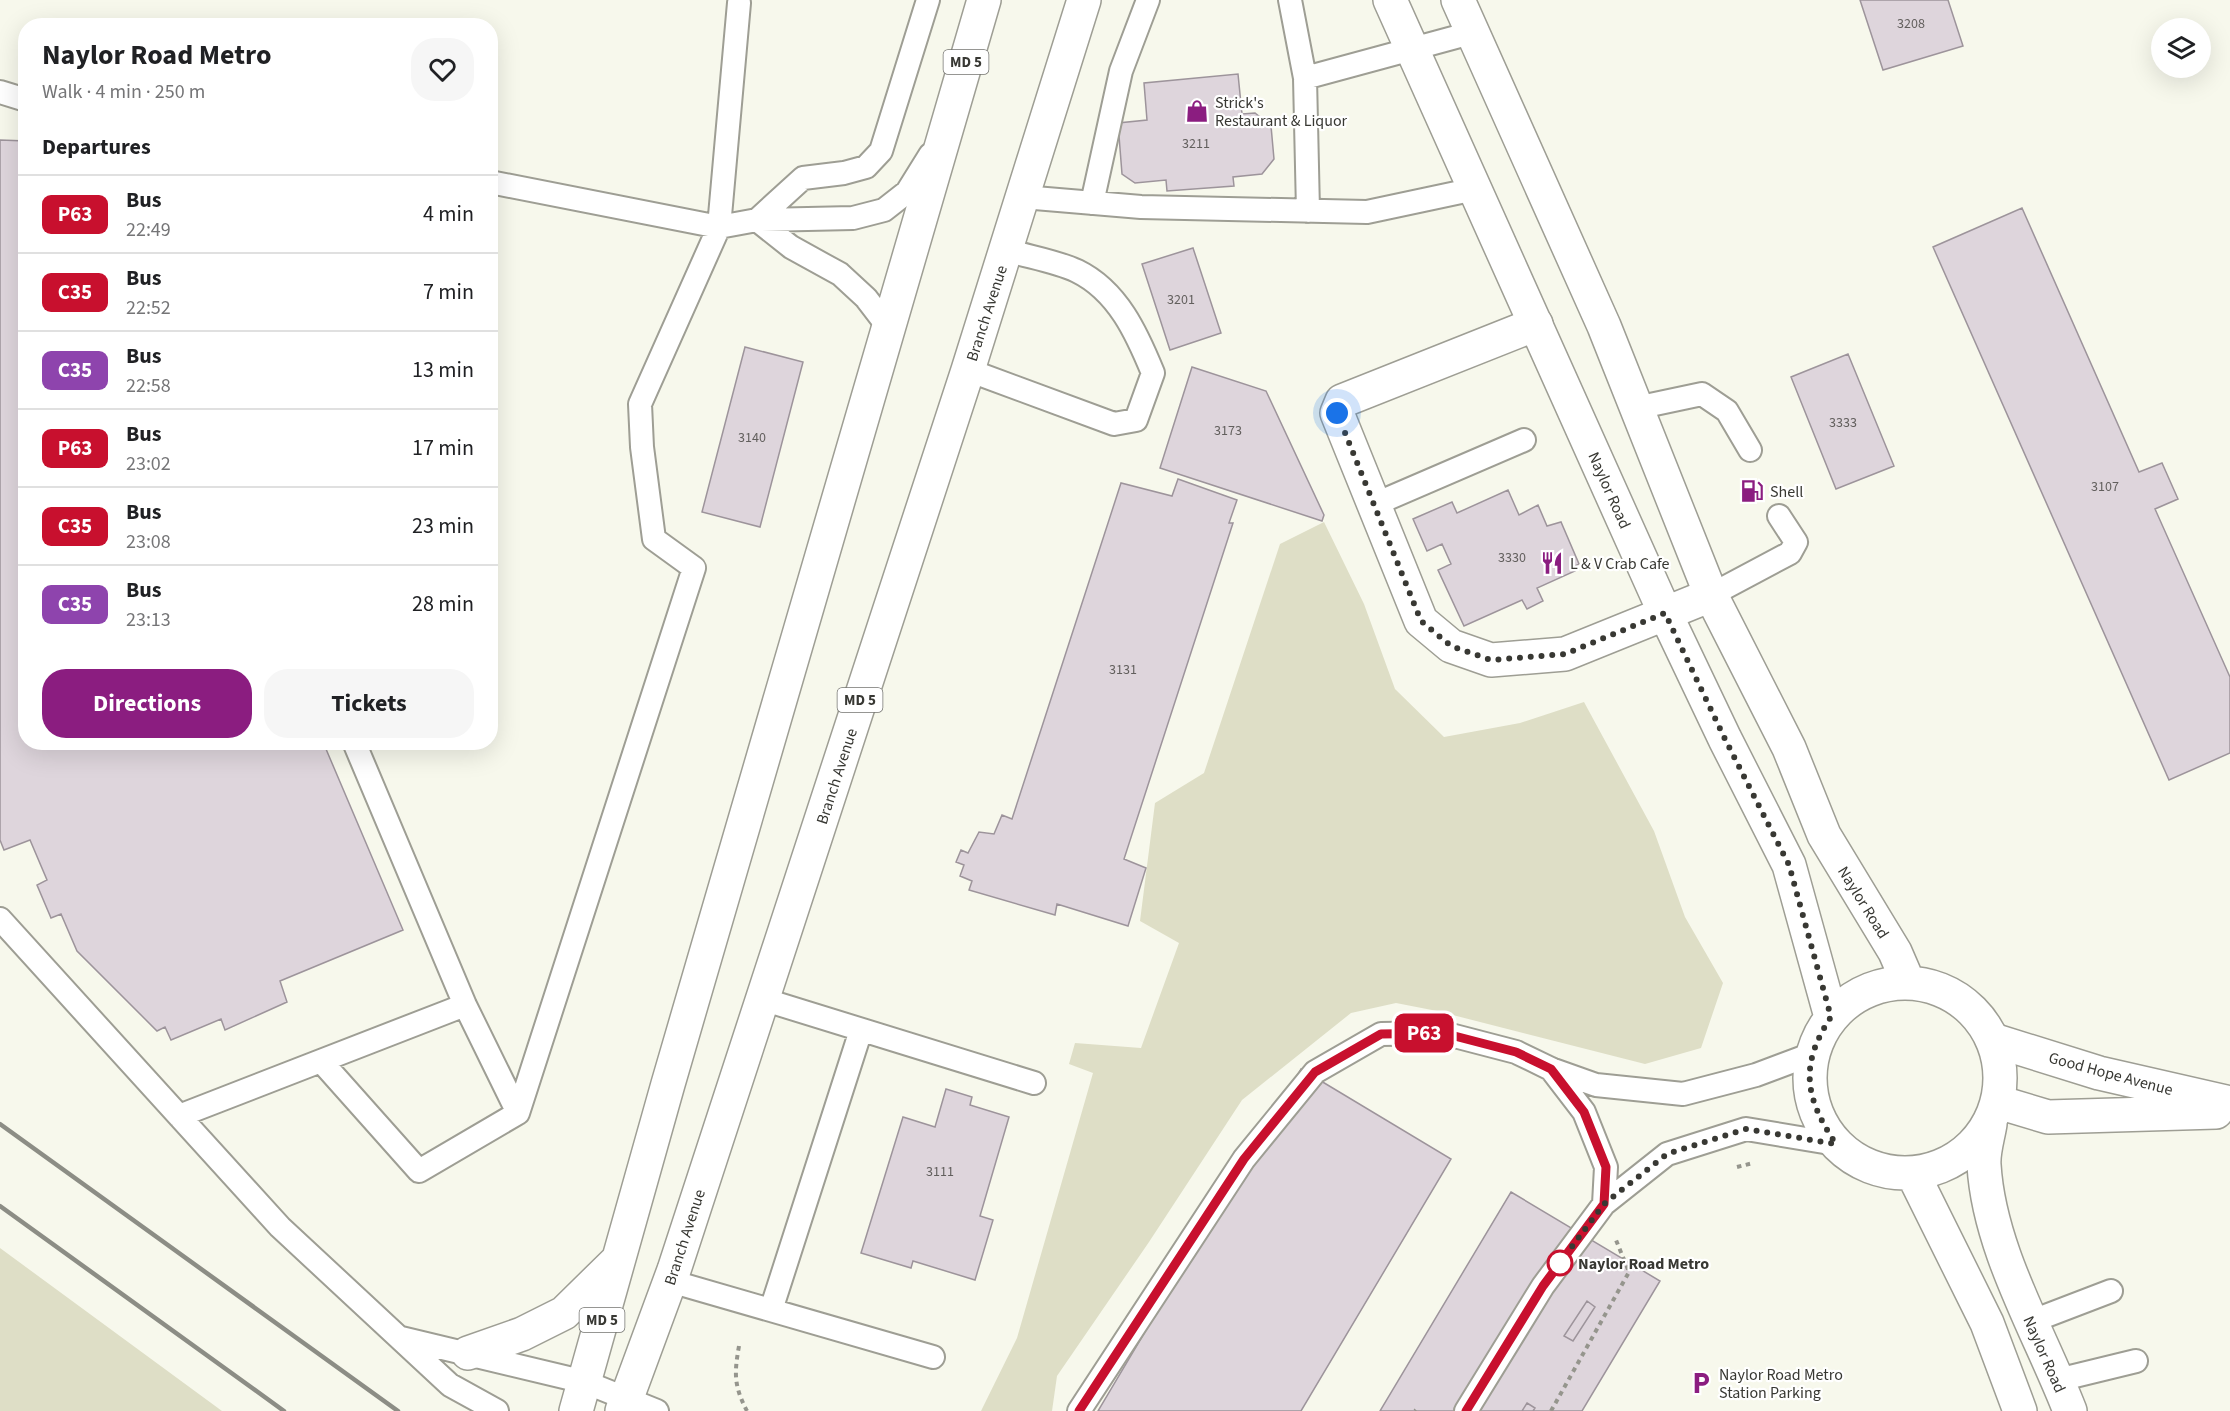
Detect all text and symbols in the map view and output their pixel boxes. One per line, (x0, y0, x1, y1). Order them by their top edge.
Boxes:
house number: 3208 (1897, 14, 1925, 34)
map controls (2151, 18, 2211, 78)
button: layers (2151, 18, 2211, 78)
text: Naylor Road Metro (42, 35, 271, 75)
button: heart (411, 38, 474, 101)
road number: MD 5 (944, 50, 988, 74)
text: Walk · 4 min · 250 m (42, 78, 205, 106)
place label: Strick's Restaurant & Liquor (1215, 92, 1348, 132)
shop icon: Strick's Restaurant & Liquor (1184, 98, 1210, 124)
text: Departures (42, 131, 151, 163)
house number: 3211 (1182, 134, 1210, 154)
text: Bus (126, 184, 162, 216)
text: 4 min (423, 198, 474, 230)
text: P63 (58, 199, 92, 229)
text: 22:49 (126, 216, 171, 244)
text: Bus (126, 262, 162, 294)
street label: Branch Avenue (961, 262, 1013, 364)
text: 7 min (423, 276, 474, 308)
text: C35 (58, 277, 92, 307)
house number: 3201 (1167, 290, 1195, 310)
text: 22:52 (126, 294, 171, 322)
text: Bus (126, 340, 162, 372)
text: 13 min (412, 354, 474, 386)
text: C35 (58, 355, 92, 385)
text: 22:58 (126, 372, 171, 400)
your location (1322, 398, 1352, 428)
house number: 3333 (1829, 413, 1857, 433)
text: Bus (126, 418, 162, 450)
house number: 3173 (1214, 421, 1242, 441)
house number: 3140 (738, 428, 766, 448)
text: 17 min (412, 432, 474, 464)
text: P63 (58, 433, 92, 463)
street label: Naylor Road (1582, 449, 1636, 532)
text: 23:02 (126, 450, 171, 478)
house number: 3107 (2091, 477, 2119, 497)
fuel station icon: Shell (1739, 478, 1765, 504)
place label: Shell (1770, 481, 1803, 503)
text: Bus (126, 496, 162, 528)
text: 23 min (412, 510, 474, 542)
text: C35 (58, 511, 92, 541)
text: 23:08 (126, 528, 171, 556)
house number: 3330 (1498, 548, 1526, 568)
restaurant icon: L & V Crab Cafe (1539, 550, 1565, 576)
place label: L & V Crab Cafe (1570, 553, 1669, 575)
text: Bus (126, 574, 162, 606)
text: 28 min (412, 588, 474, 620)
text: C35 (58, 589, 92, 619)
text: 23:13 (126, 606, 171, 634)
house number: 3131 (1109, 660, 1137, 680)
button: Directions (42, 669, 252, 738)
button: Tickets (264, 669, 474, 738)
road number: MD 5 (838, 688, 882, 712)
street label: Branch Avenue (811, 725, 863, 827)
street label: Naylor Road (1832, 862, 1894, 943)
line badge: P63 (1390, 1014, 1458, 1052)
text: P63 (1407, 1018, 1441, 1048)
street label: Good Hope Avenue (2046, 1047, 2175, 1101)
house number: 3111 (926, 1162, 954, 1182)
street label: Branch Avenue (659, 1186, 711, 1288)
marker: Naylor Road Metro (1547, 1250, 1573, 1276)
place label: Naylor Road Metro (1578, 1253, 1709, 1275)
road number: MD 5 (580, 1308, 624, 1332)
street label: Naylor Road (2017, 1313, 2071, 1396)
place label: Naylor Road Metro Station Parking (1719, 1364, 1843, 1404)
parking icon: Naylor Road Metro Station Parking (1688, 1370, 1714, 1396)

